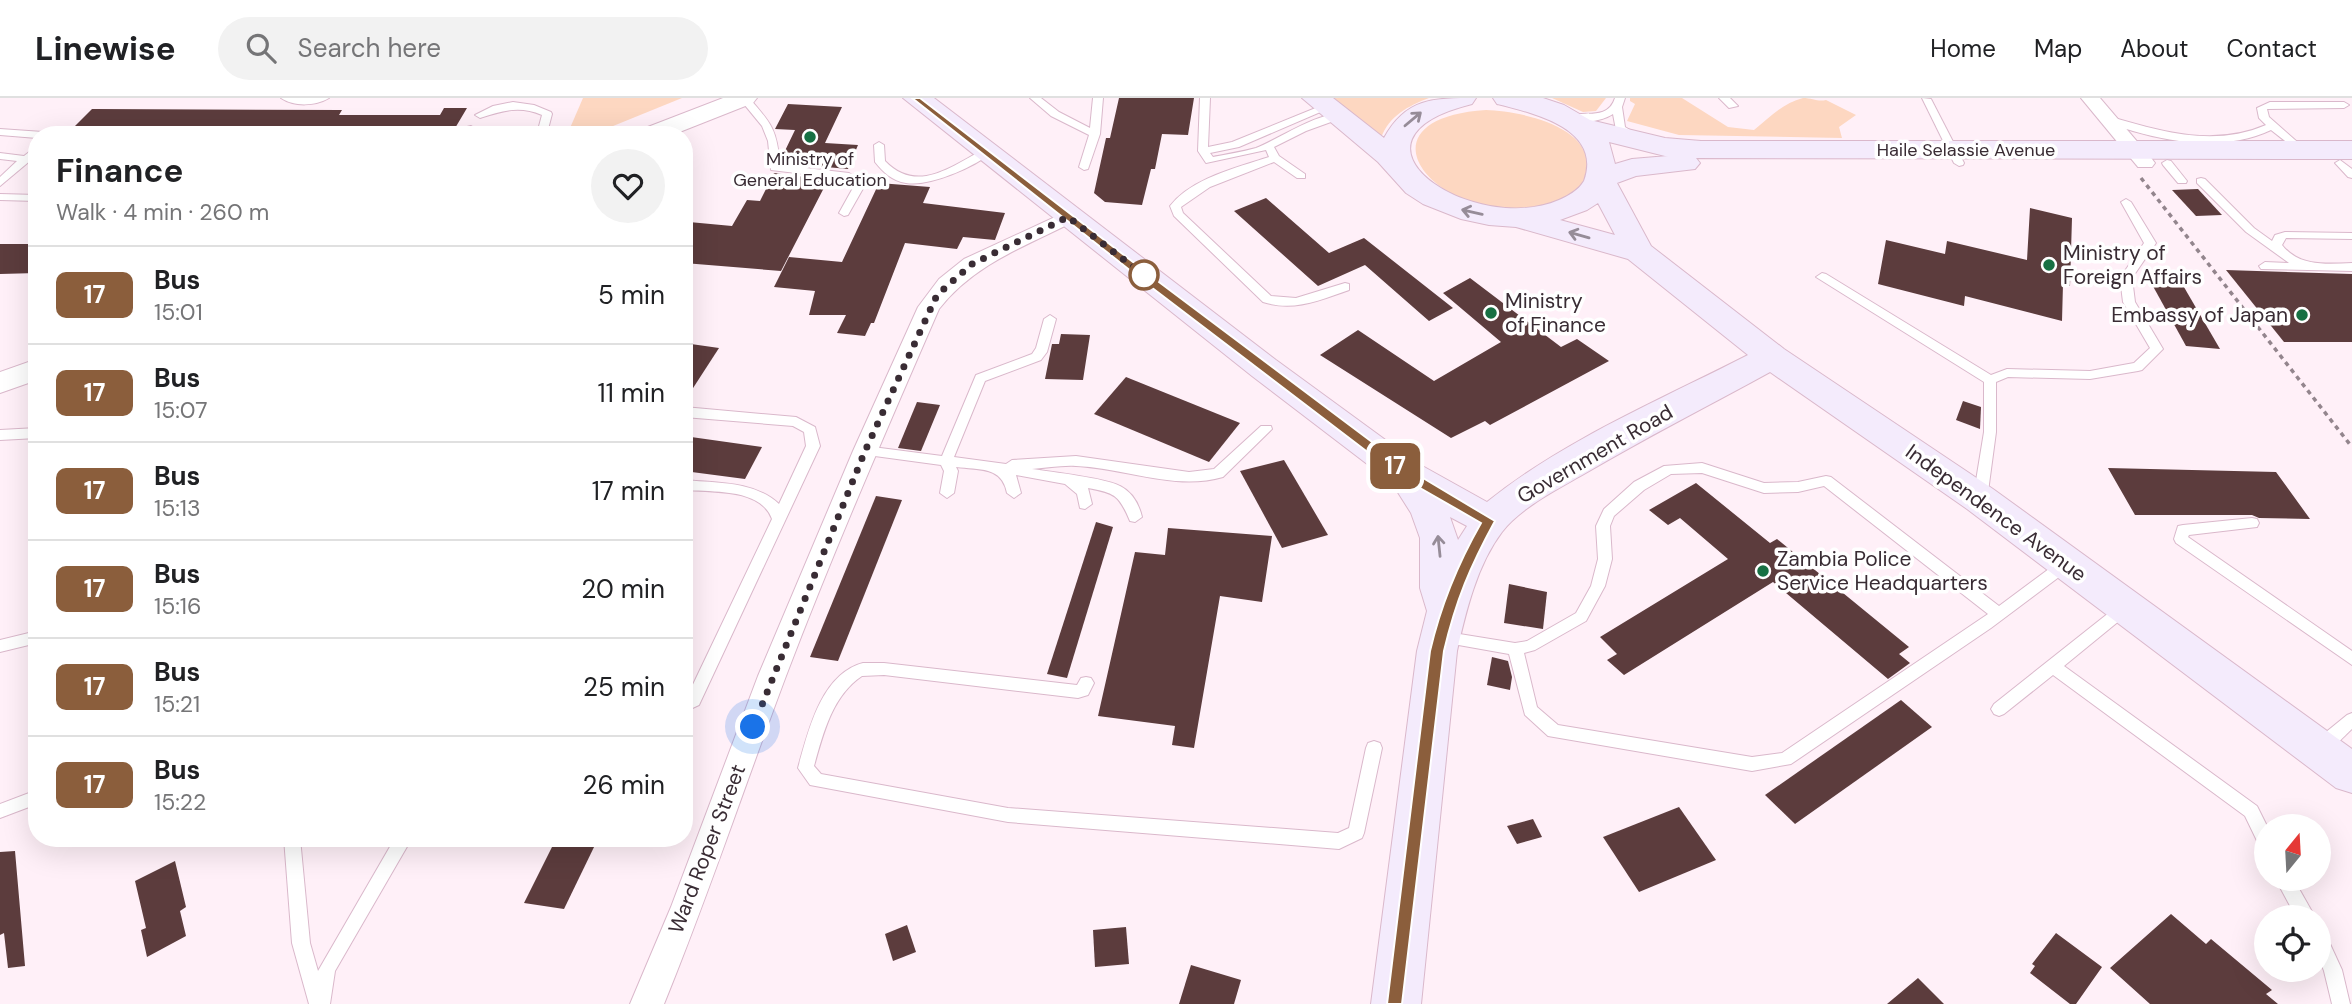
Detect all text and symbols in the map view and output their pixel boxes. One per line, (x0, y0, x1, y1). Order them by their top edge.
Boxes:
search box (218, 17, 708, 80)
text: Linewise (35, 27, 176, 70)
icon: search (242, 29, 280, 67)
text: Search here (298, 31, 441, 65)
text: Home (1930, 33, 1996, 64)
text: Map (2034, 33, 2082, 64)
text: About (2120, 33, 2189, 64)
text: Contact (2227, 33, 2317, 64)
one-way arrow (1403, 111, 1421, 127)
marker: Ministry of General Education (802, 129, 818, 145)
street label: Haile Selassie Avenue (1877, 138, 2055, 162)
place label: Ministry of General Education (733, 147, 887, 192)
text: Finance (56, 149, 183, 192)
button: heart (591, 149, 665, 223)
text: Walk · 4 min · 260 m (56, 197, 269, 227)
one-way arrow (1461, 205, 1484, 219)
one-way arrow (1569, 228, 1591, 241)
place label: Ministry of Foreign Affairs (2063, 239, 2202, 291)
marker: Ministry of Foreign Affairs (2041, 257, 2057, 273)
unlabelled marker (1129, 260, 1159, 290)
text: Bus (154, 263, 200, 297)
text: 5 min (598, 278, 665, 312)
text: 17 (84, 279, 105, 310)
place label: Ministry of Finance (1505, 287, 1606, 339)
text: 15:01 (154, 297, 203, 327)
place label: Embassy of Japan (2111, 301, 2288, 329)
marker: Ministry of Finance (1483, 305, 1499, 321)
marker: Embassy of Japan (2294, 307, 2310, 323)
text: Bus (154, 361, 200, 395)
text: 11 min (598, 376, 665, 410)
text: 17 (84, 377, 105, 408)
text: 15:07 (154, 395, 208, 425)
street label: Government Road (1512, 398, 1678, 510)
street label: Independence Avenue (1900, 438, 2092, 588)
line badge: 17 (1364, 443, 1426, 489)
text: 17 (1384, 450, 1406, 481)
text: Bus (154, 459, 200, 493)
text: 17 min (592, 474, 665, 508)
text: 17 (84, 475, 105, 506)
text: 15:13 (154, 493, 201, 523)
one-way arrow (1432, 535, 1445, 558)
place label: Zambia Police Service Headquarters (1777, 545, 1988, 597)
text: Bus (154, 557, 200, 591)
marker: Zambia Police Service Headquarters (1755, 563, 1771, 579)
text: 20 min (581, 572, 665, 606)
text: 17 (84, 573, 105, 604)
text: 15:16 (154, 591, 201, 621)
text: Bus (154, 655, 200, 689)
text: 25 min (583, 670, 665, 704)
text: 17 (84, 671, 105, 702)
text: 15:21 (154, 689, 200, 719)
your location (735, 709, 770, 744)
text: Bus (154, 753, 200, 787)
street label: Ward Roper Street (662, 760, 752, 938)
text: 26 min (582, 768, 665, 802)
text: 17 (84, 769, 105, 800)
text: 15:22 (154, 787, 206, 817)
north arrow (2254, 814, 2331, 891)
map controls (2254, 814, 2331, 982)
button: locate (2254, 905, 2331, 982)

